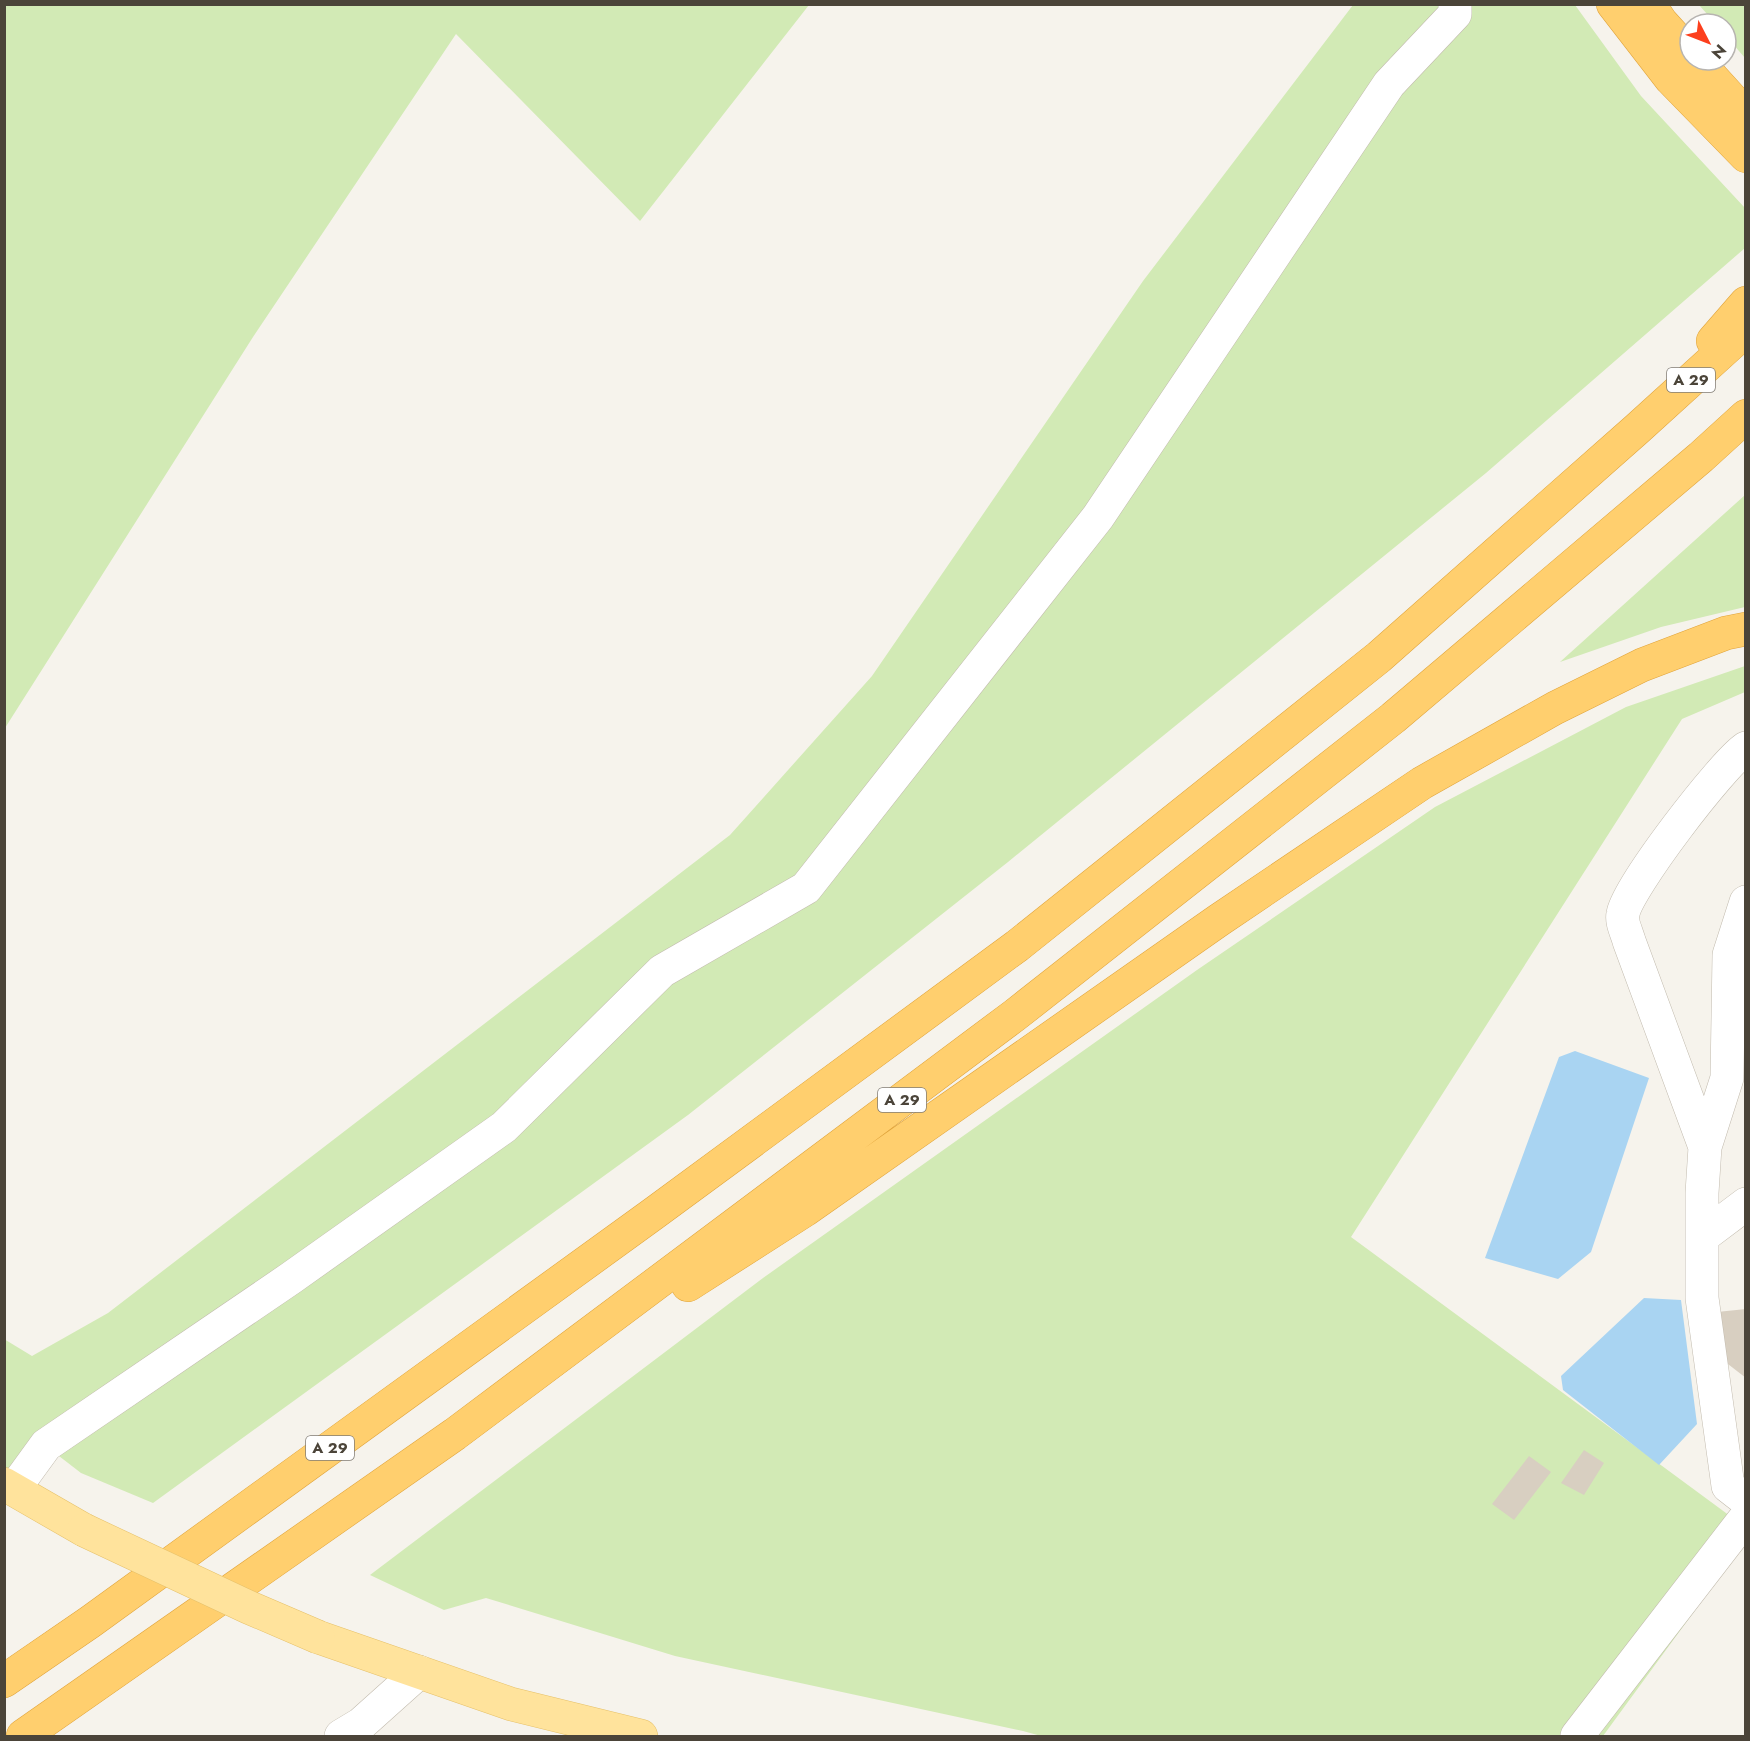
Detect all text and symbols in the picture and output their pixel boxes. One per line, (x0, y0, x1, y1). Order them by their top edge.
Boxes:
north arrow (1678, 12, 1738, 72)
text: N (1706, 39, 1732, 64)
road number: A 29 (1667, 368, 1715, 392)
road number: A 29 (878, 1088, 926, 1112)
road number: A 29 (306, 1436, 354, 1460)

